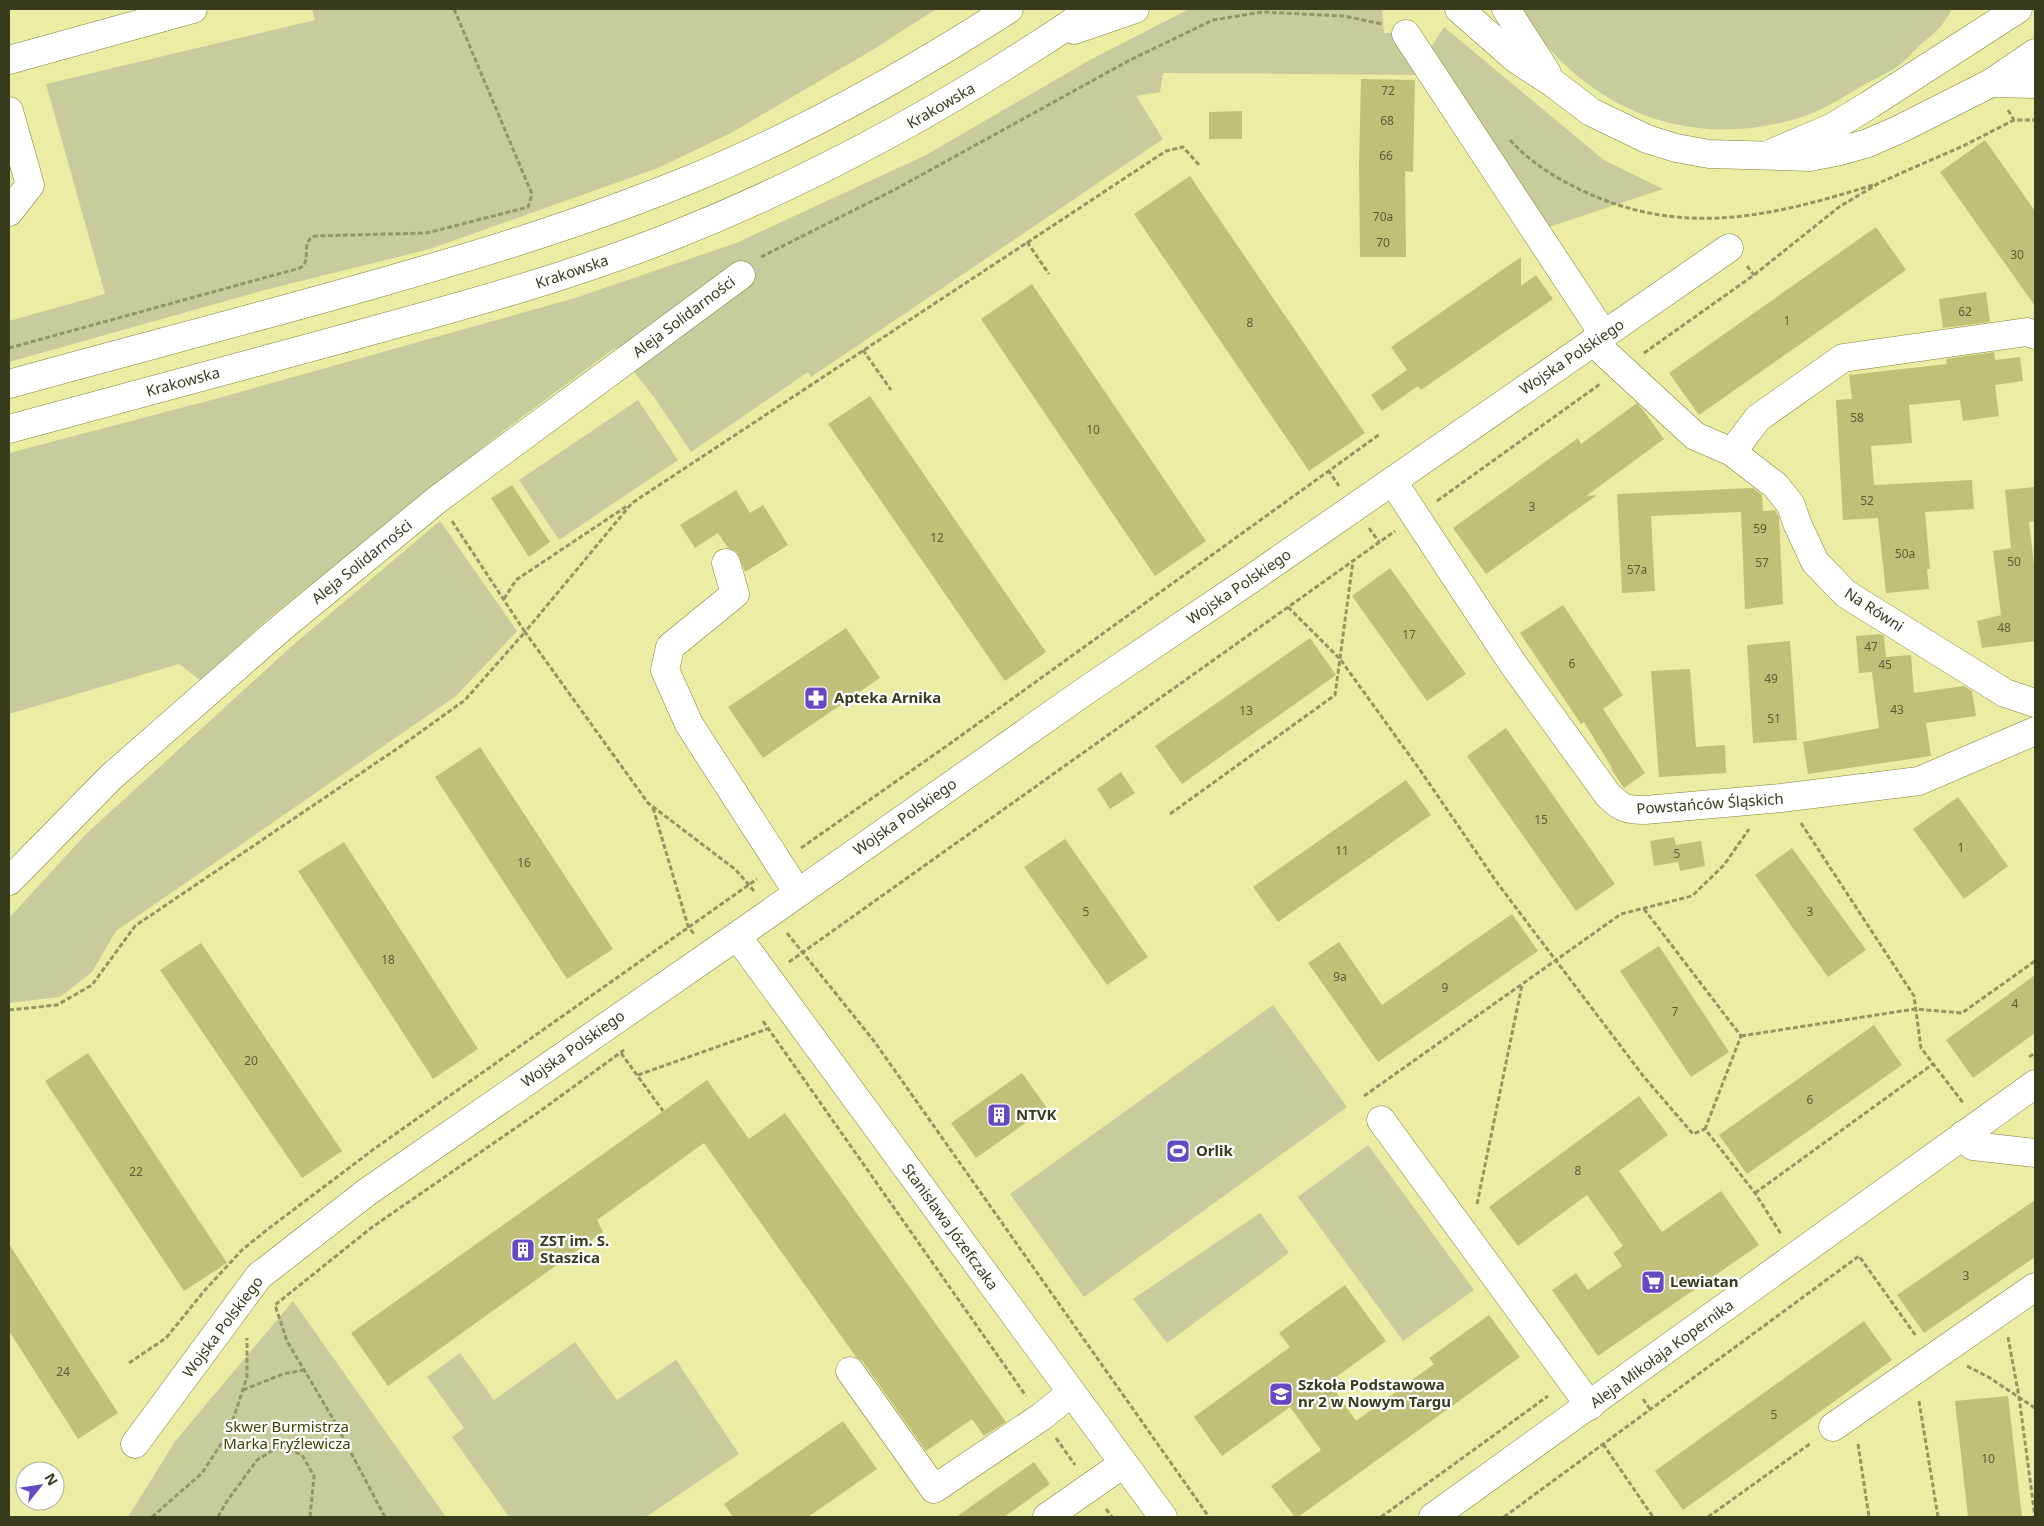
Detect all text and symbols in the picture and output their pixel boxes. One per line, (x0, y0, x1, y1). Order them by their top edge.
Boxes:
street label: Krakowska (903, 78, 978, 133)
house number: 72 (1381, 82, 1395, 99)
house number: 68 (1380, 112, 1394, 129)
house number: 66 (1379, 147, 1393, 164)
house number: 70a (1373, 208, 1393, 225)
house number: 70 (1376, 234, 1390, 251)
house number: 30 (2010, 246, 2024, 263)
street label: Krakowska (533, 249, 611, 293)
street label: Aleja Solidarności (628, 271, 739, 361)
house number: 62 (1958, 303, 1972, 320)
house number: 1 (1784, 312, 1790, 329)
house number: 8 (1247, 314, 1254, 331)
street label: Wojska Polskiego (1515, 314, 1628, 399)
street label: Krakowska (144, 362, 222, 401)
house number: 58 (1850, 409, 1864, 426)
house number: 10 (1086, 421, 1100, 438)
house number: 52 (1860, 492, 1874, 509)
house number: 3 (1529, 498, 1536, 515)
street label: Aleja Solidarności (307, 515, 416, 608)
house number: 59 (1753, 520, 1767, 537)
house number: 12 (930, 529, 944, 546)
street label: Wojska Polskiego (1182, 544, 1295, 629)
house number: 50a (1895, 545, 1915, 562)
house number: 50 (2007, 553, 2021, 570)
house number: 57 (1755, 554, 1769, 571)
house number: 57a (1627, 561, 1647, 578)
street label: Na Równi (1841, 583, 1908, 636)
house number: 48 (1997, 619, 2011, 636)
house number: 17 (1402, 626, 1416, 643)
house number: 47 (1864, 638, 1878, 655)
house number: 6 (1569, 655, 1576, 672)
house number: 45 (1878, 656, 1892, 673)
house number: 49 (1764, 670, 1778, 687)
pharmacy icon: Apteka Arnika (803, 685, 829, 711)
place label: Apteka Arnika (834, 687, 941, 707)
house number: 43 (1890, 701, 1904, 718)
house number: 13 (1239, 702, 1253, 719)
house number: 51 (1767, 710, 1781, 727)
street label: Wojska Polskiego (849, 773, 960, 859)
street label: Powstańców Śląskich (1636, 788, 1784, 818)
house number: 15 (1534, 811, 1548, 828)
house number: 1 (1958, 839, 1964, 856)
house number: 11 (1335, 842, 1349, 859)
house number: 5 (1674, 845, 1681, 862)
house number: 16 (517, 854, 531, 871)
house number: 5 (1083, 903, 1090, 920)
house number: 3 (1807, 903, 1814, 920)
house number: 18 (381, 951, 395, 968)
house number: 9a (1333, 968, 1347, 985)
house number: 9 (1442, 979, 1449, 996)
house number: 4 (2012, 995, 2019, 1012)
house number: 7 (1672, 1003, 1679, 1020)
street label: Wojska Polskiego (517, 1005, 628, 1091)
house number: 20 (244, 1052, 258, 1069)
house number: 6 (1807, 1091, 1814, 1108)
building icon: NTVK (986, 1102, 1012, 1128)
place label: NTVK (1016, 1104, 1057, 1124)
sports icon: Orlik (1165, 1138, 1191, 1164)
place label: Orlik (1196, 1140, 1234, 1160)
street label: Stanisława Józefczaka (898, 1159, 1003, 1294)
house number: 8 (1575, 1162, 1582, 1179)
house number: 22 (129, 1163, 143, 1180)
place label: ZST im. S. Staszica (540, 1230, 609, 1267)
building icon: ZST im. S. Staszica (510, 1237, 536, 1263)
house number: 3 (1963, 1267, 1970, 1284)
supermarket icon: Lewiatan (1640, 1269, 1666, 1295)
place label: Lewiatan (1670, 1271, 1739, 1291)
street label: Wojska Polskiego (178, 1272, 267, 1381)
street label: Aleja Mikołaja Kopernika (1586, 1294, 1737, 1412)
house number: 24 (56, 1363, 70, 1380)
place label: Szkoła Podstawowa nr 2 w Nowym Targu (1298, 1374, 1451, 1411)
school or university icon: Szkoła Podstawowa nr 2 w Nowym Targu (1268, 1381, 1294, 1407)
house number: 5 (1771, 1406, 1778, 1423)
park label: Skwer Burmistrza Marka Fryźlewicza (223, 1416, 351, 1453)
house number: 10 (1981, 1450, 1995, 1467)
north arrow (15, 1461, 65, 1511)
text: N (41, 1470, 63, 1489)

